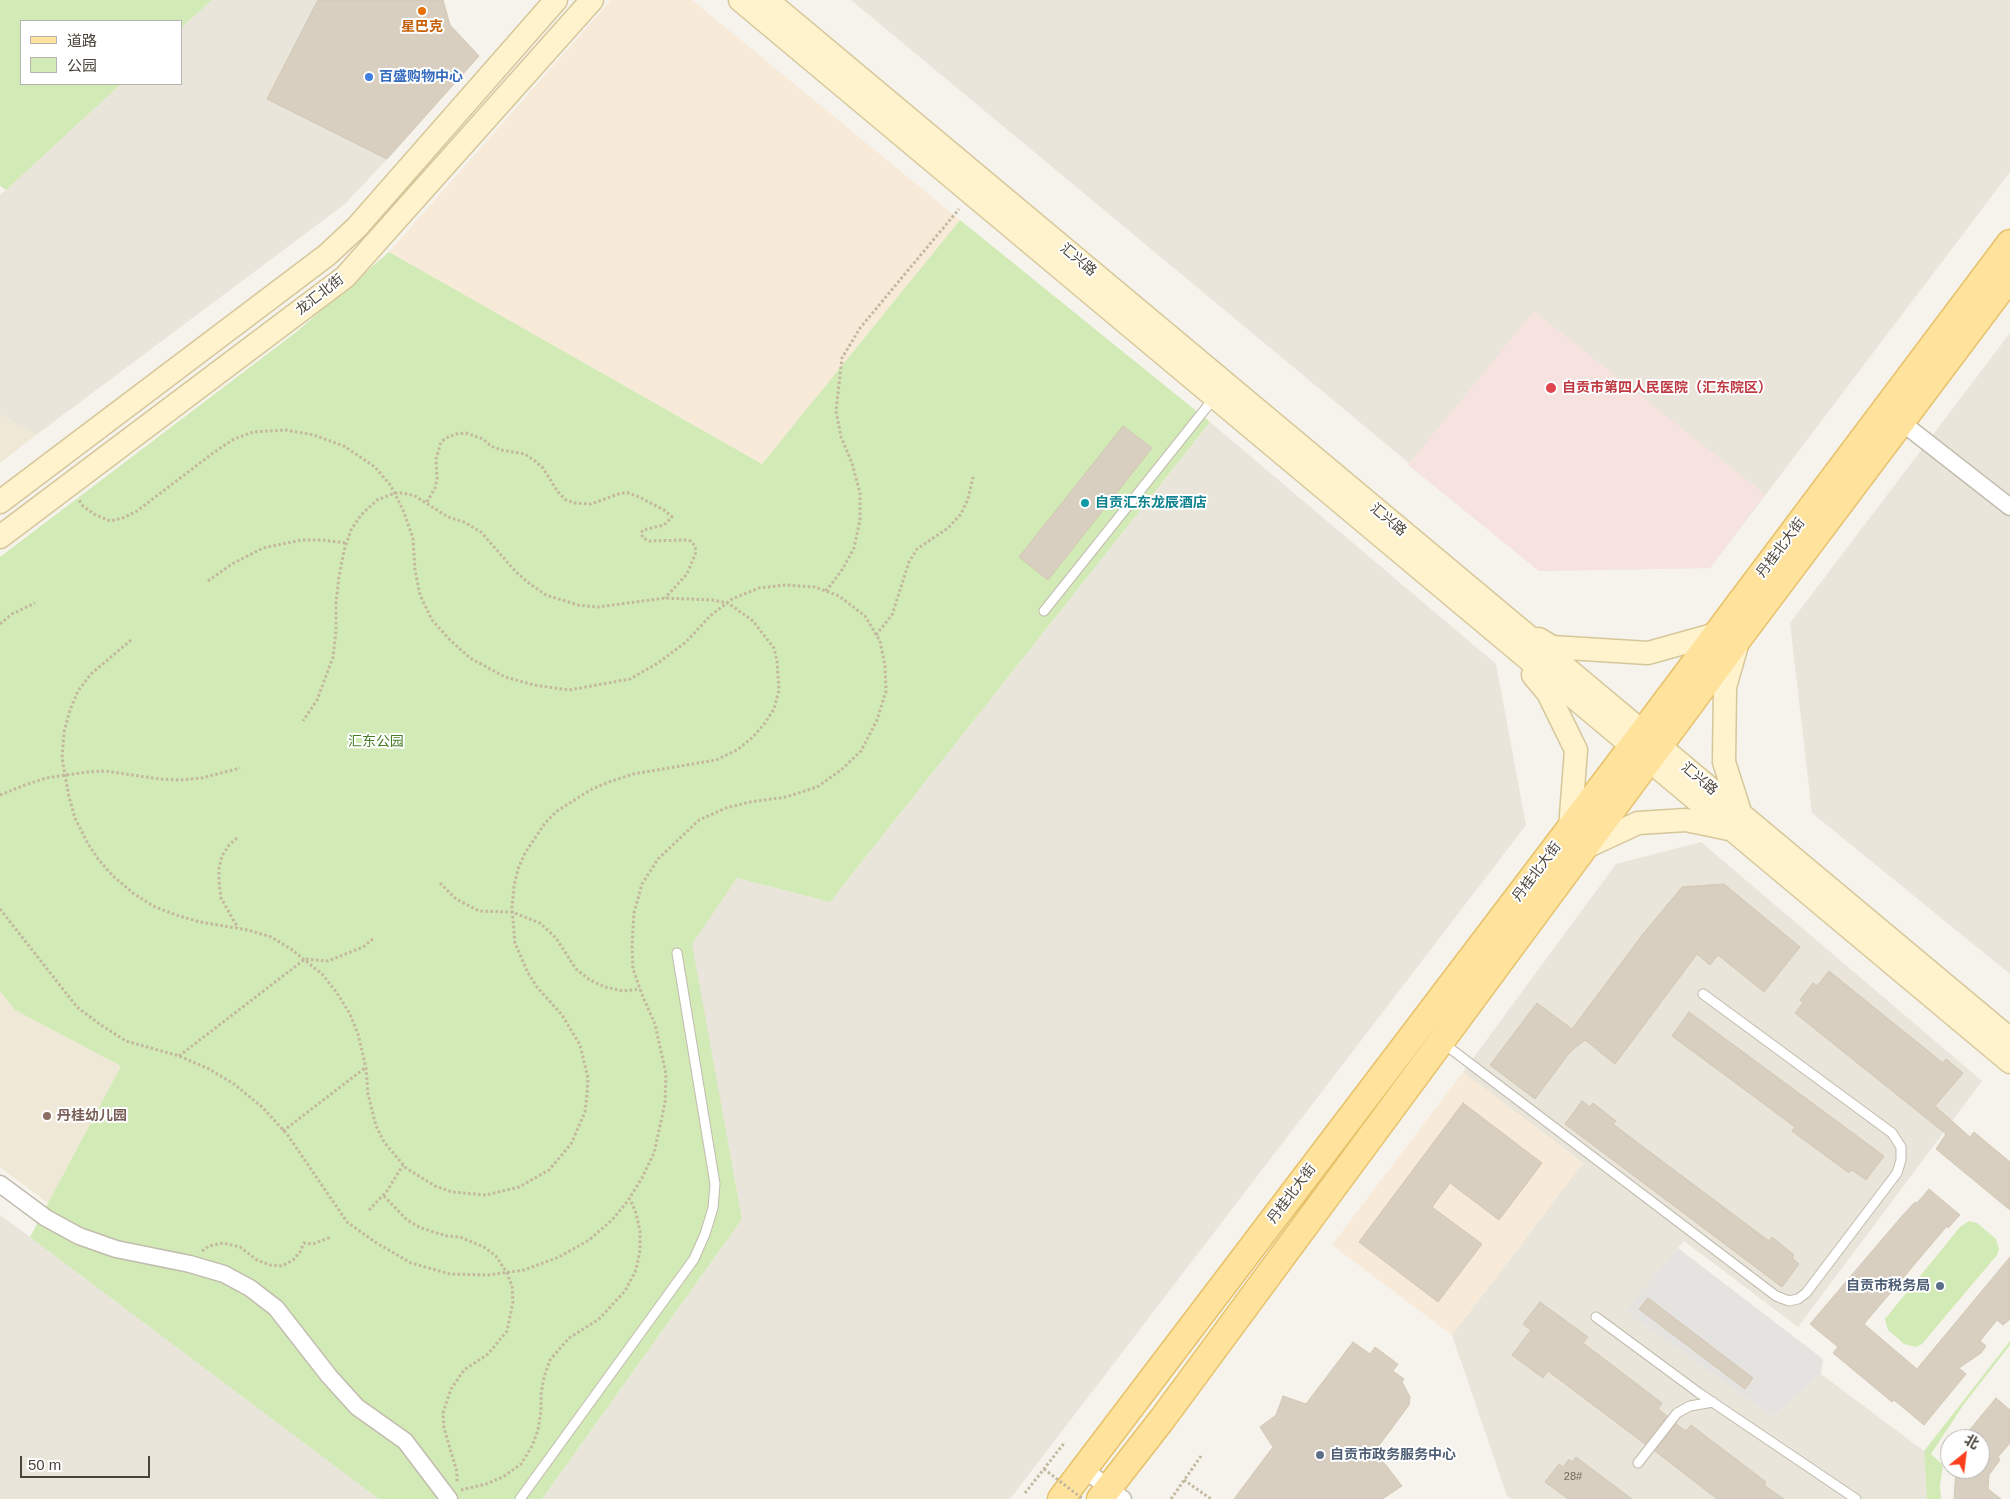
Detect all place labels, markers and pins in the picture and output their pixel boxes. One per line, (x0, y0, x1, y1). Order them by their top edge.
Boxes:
marker: 星巴克 (416, 5, 428, 17)
place label: 星巴克 (401, 19, 443, 35)
place label: 百盛购物中心 (379, 69, 463, 85)
marker: 百盛购物中心 (363, 71, 375, 83)
place label: 自贡市第四人民医院（汇东院区） (1562, 380, 1772, 396)
marker: 自贡市第四人民医院（汇东院区） (1544, 381, 1558, 395)
place label: 自贡汇东龙辰酒店 (1095, 495, 1207, 511)
marker: 自贡汇东龙辰酒店 (1079, 497, 1091, 509)
place label: 丹桂幼儿园 (57, 1108, 127, 1124)
marker: 丹桂幼儿园 (41, 1110, 53, 1122)
place label: 自贡市税务局 (1846, 1278, 1930, 1294)
marker: 自贡市税务局 (1934, 1280, 1946, 1292)
place label: 自贡市政务服务中心 (1330, 1447, 1456, 1463)
marker: 自贡市政务服务中心 (1314, 1449, 1326, 1461)

